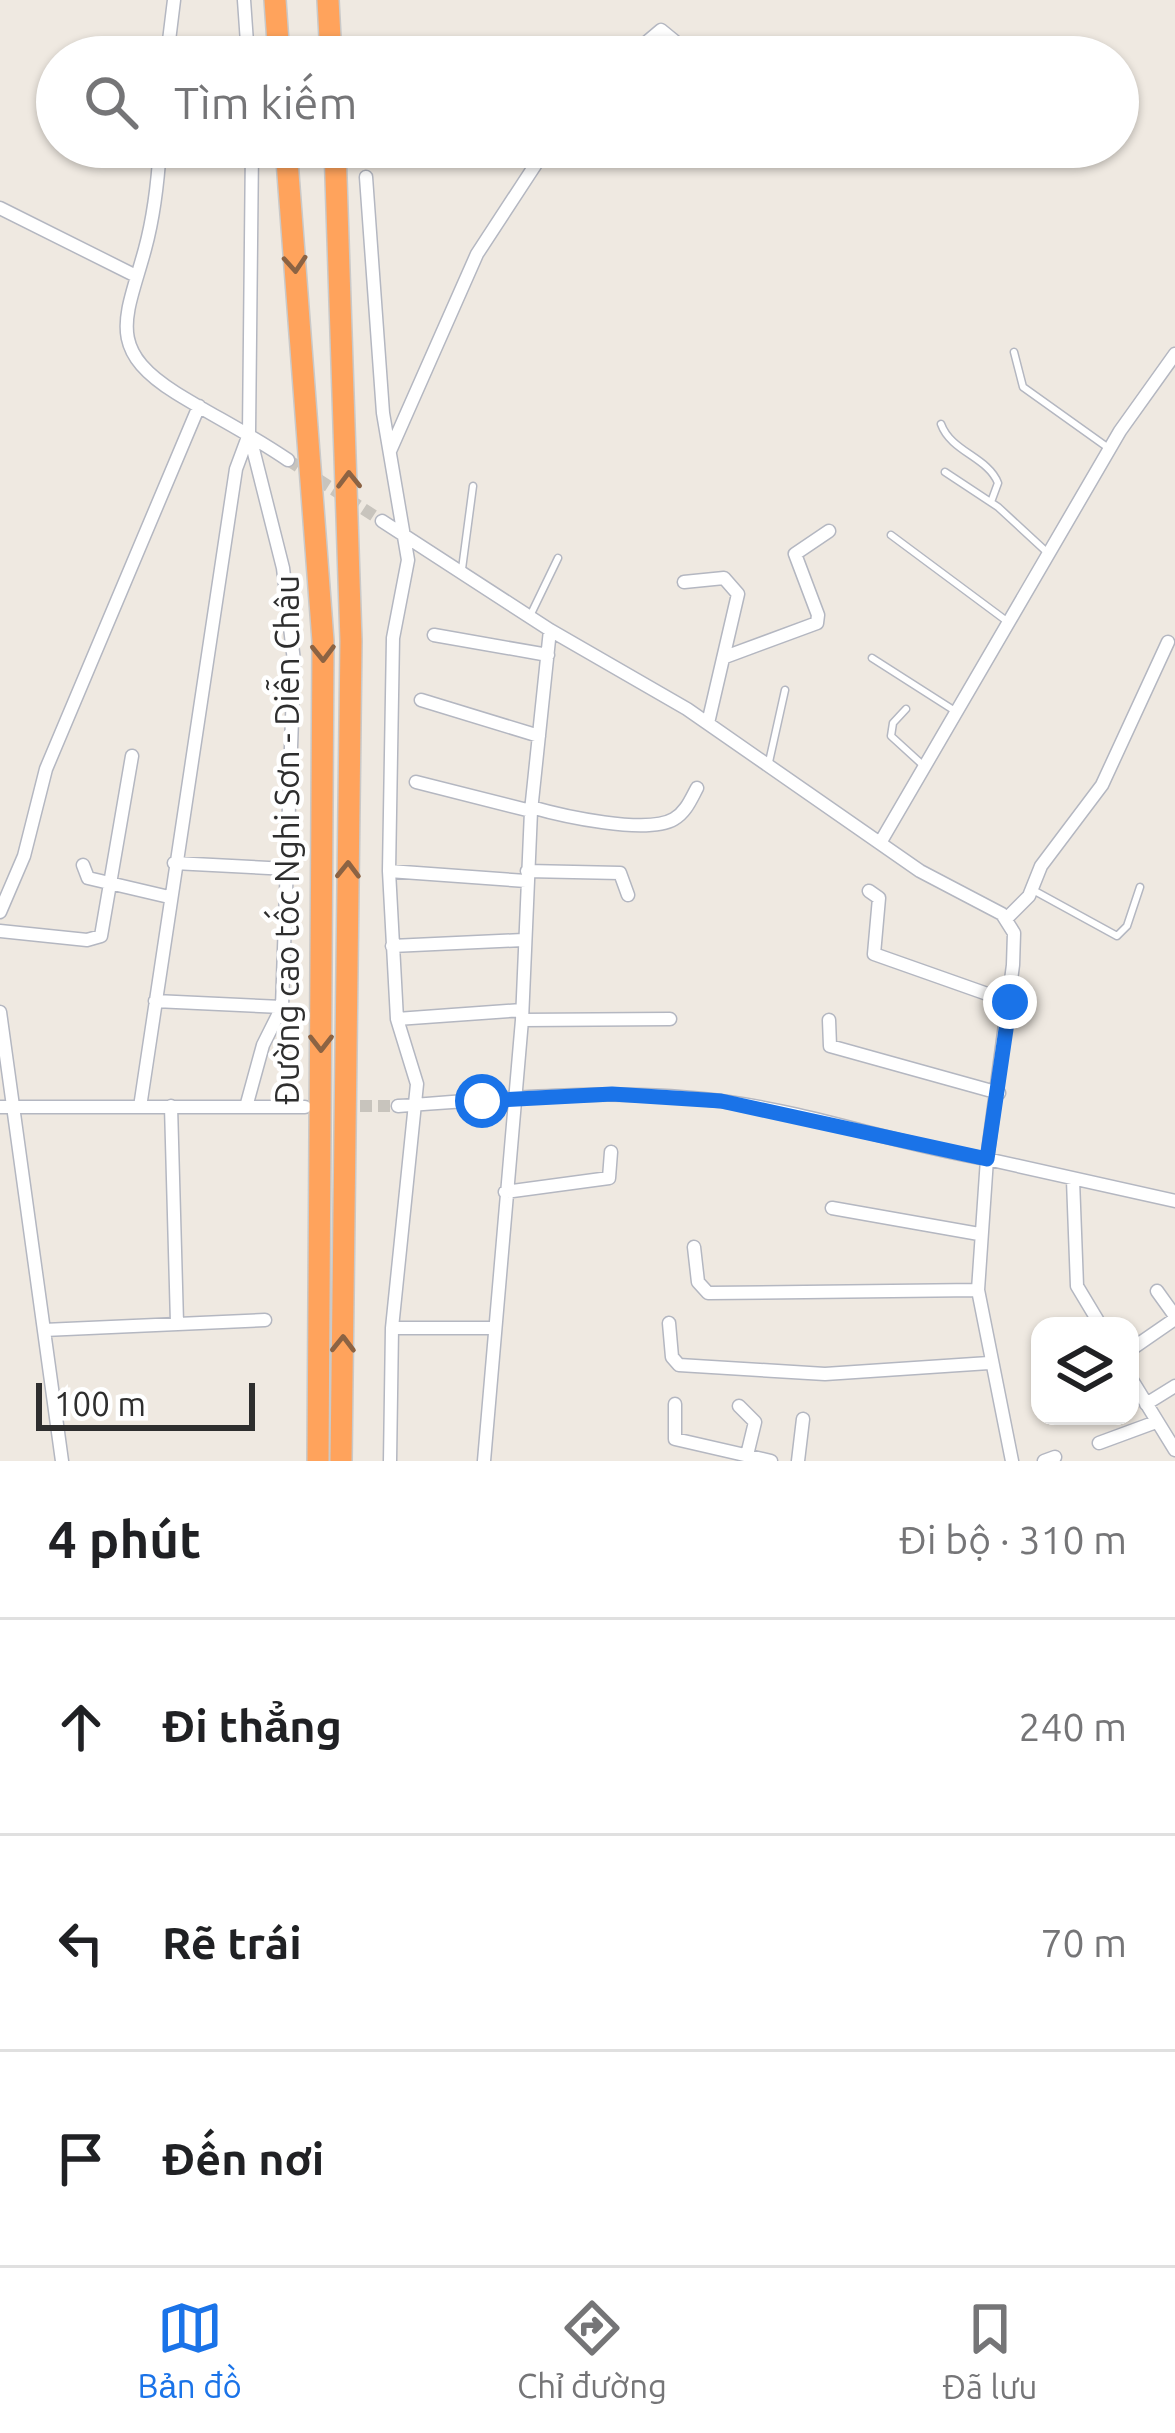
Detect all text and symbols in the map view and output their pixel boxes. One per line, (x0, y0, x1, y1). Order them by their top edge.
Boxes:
search box (36, 36, 1139, 168)
icon: search (78, 69, 144, 135)
text: Tìm kiếm (174, 77, 357, 128)
one-way arrow (281, 255, 307, 274)
one-way arrow (336, 470, 362, 489)
street label: Đường cao tốc Nghi Sơn - Diễn Châu (263, 575, 305, 1105)
one-way arrow (309, 644, 335, 663)
one-way arrow (335, 860, 361, 878)
route end (983, 975, 1037, 1029)
one-way arrow (308, 1035, 334, 1053)
route start (455, 1074, 509, 1128)
map controls (1031, 1317, 1139, 1425)
button: layers (1031, 1317, 1139, 1425)
one-way arrow (329, 1334, 355, 1353)
scale bar (36, 1377, 255, 1430)
text: 100 m (54, 1385, 146, 1422)
text: 4 phút (48, 1510, 201, 1568)
text: Đi bộ · 310 m (899, 1518, 1127, 1561)
icon: ahead (48, 1694, 114, 1760)
text: Đi thẳng (162, 1700, 342, 1751)
text: 240 m (1018, 1705, 1127, 1748)
icon: left (48, 1910, 114, 1976)
text: Rẽ trái (162, 1917, 302, 1968)
text: 70 m (1040, 1921, 1127, 1964)
icon: arrive (48, 2126, 114, 2192)
text: Đến nơi (162, 2133, 324, 2184)
tab: Bản đồ (138, 2295, 242, 2406)
tab: Chỉ đường (517, 2295, 667, 2406)
tab: Đã lưu (942, 2296, 1037, 2405)

